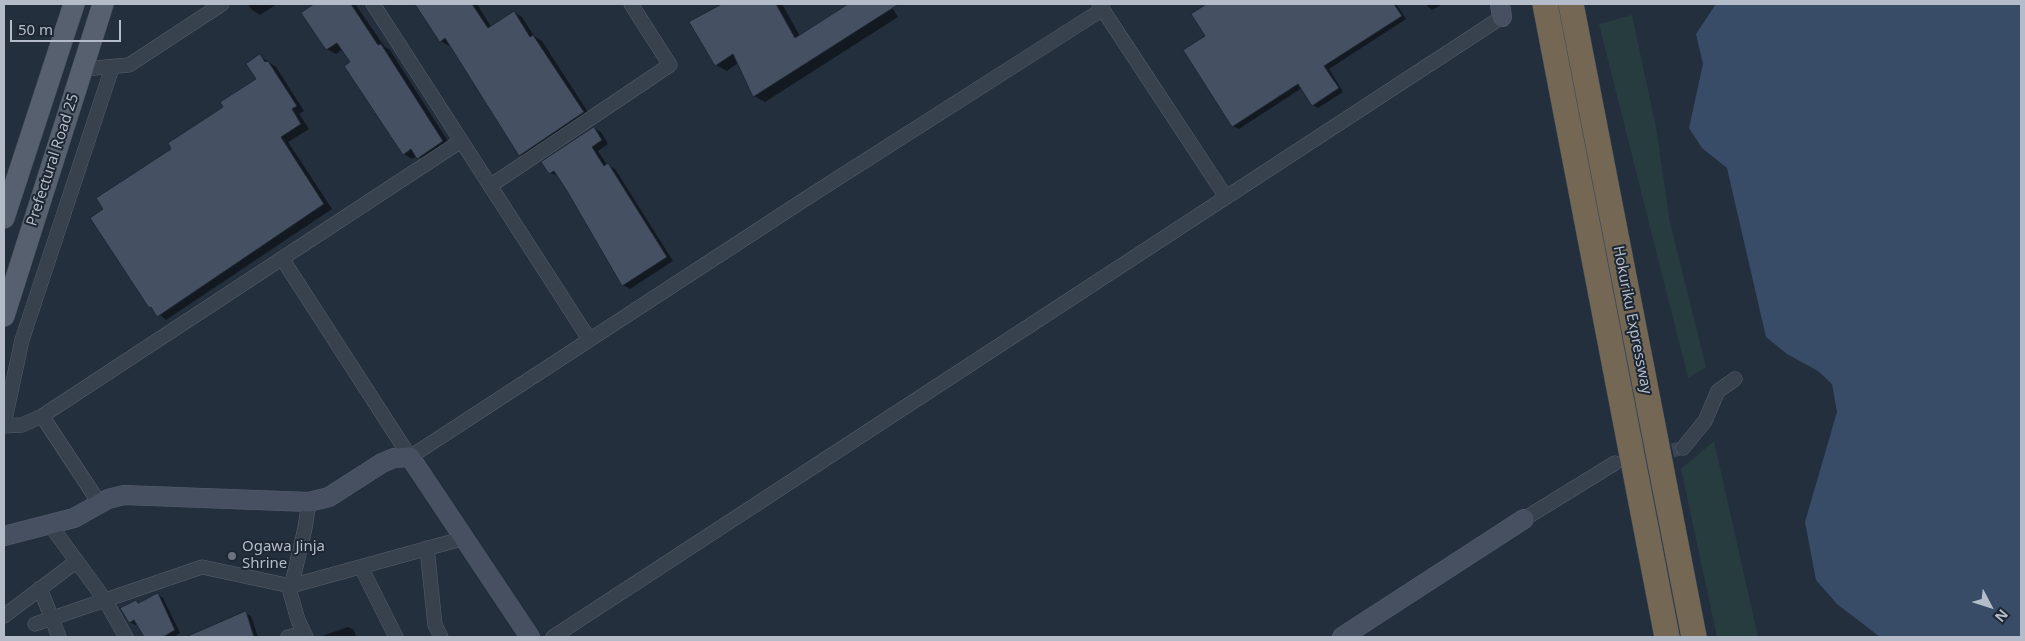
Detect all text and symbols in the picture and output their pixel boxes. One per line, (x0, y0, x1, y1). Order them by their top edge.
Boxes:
scale bar (12, 10, 124, 42)
text: 50 m (18, 19, 53, 39)
street label: Prefectural Road 25 (23, 92, 83, 228)
street label: Hokuriku Expressway (1609, 244, 1655, 396)
place label: Ogawa Jinja Shrine (242, 538, 325, 573)
marker: Ogawa Jinja Shrine (226, 550, 238, 562)
north arrow (1965, 581, 2015, 631)
text: N (1991, 605, 2013, 626)

